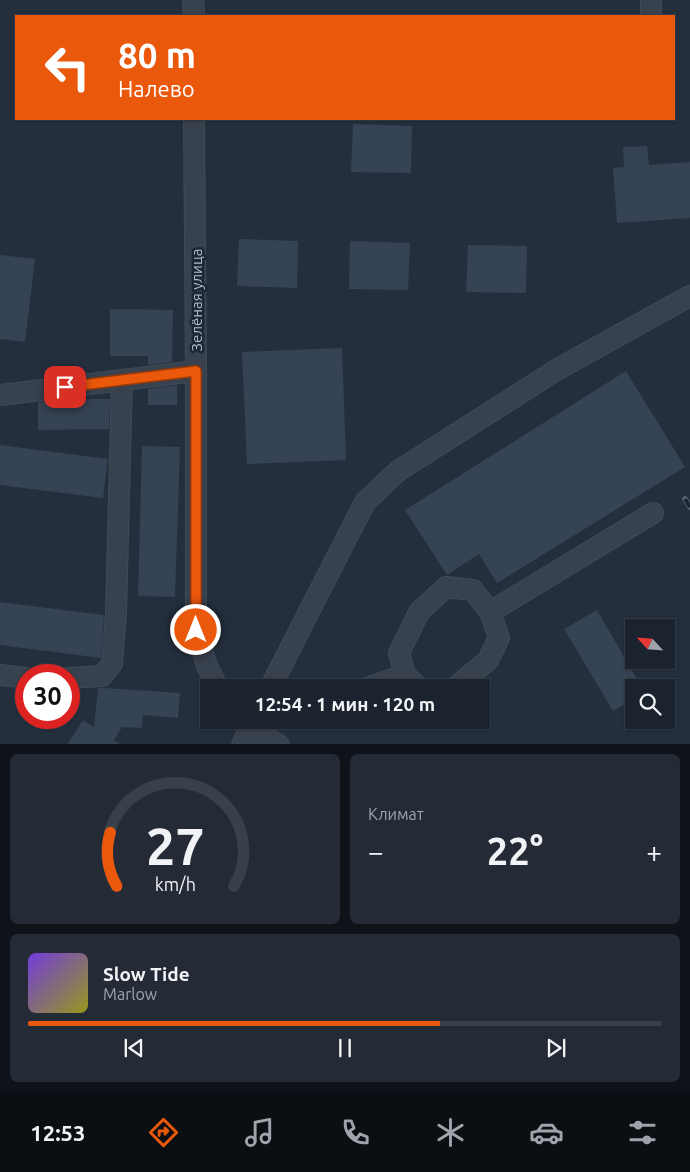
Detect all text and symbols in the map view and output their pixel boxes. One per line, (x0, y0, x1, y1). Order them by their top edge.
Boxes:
icon: left (35, 35, 100, 100)
text: 80 m (118, 35, 196, 75)
text: Налево (118, 76, 195, 101)
street label: Зелёная улица (188, 249, 205, 351)
pin (44, 366, 86, 408)
icon: arrive (51, 373, 79, 401)
position arrow (169, 603, 221, 655)
north arrow (625, 619, 675, 669)
map controls (625, 619, 675, 729)
speed limit sign: 30 (15, 664, 80, 729)
button: search (625, 679, 675, 729)
text: 12:54 · 1 мин · 120 m (255, 693, 435, 715)
text: Климат (368, 805, 424, 823)
text: 27 (146, 817, 204, 875)
text: 22° (487, 830, 543, 872)
text: − (368, 836, 384, 867)
text: + (646, 836, 662, 867)
text: km/h (154, 874, 196, 894)
text: Slow Tide (103, 963, 190, 985)
text: Marlow (103, 985, 157, 1003)
icon: previous (120, 1034, 148, 1062)
icon: pause (331, 1034, 359, 1062)
icon: next (542, 1034, 570, 1062)
icon: directions (146, 1115, 181, 1150)
icon: music (242, 1115, 277, 1150)
icon: phone (338, 1115, 373, 1150)
icon: climate (433, 1115, 468, 1150)
icon: car (529, 1115, 564, 1150)
icon: filters (625, 1115, 660, 1150)
text: 12:53 (30, 1120, 85, 1145)

